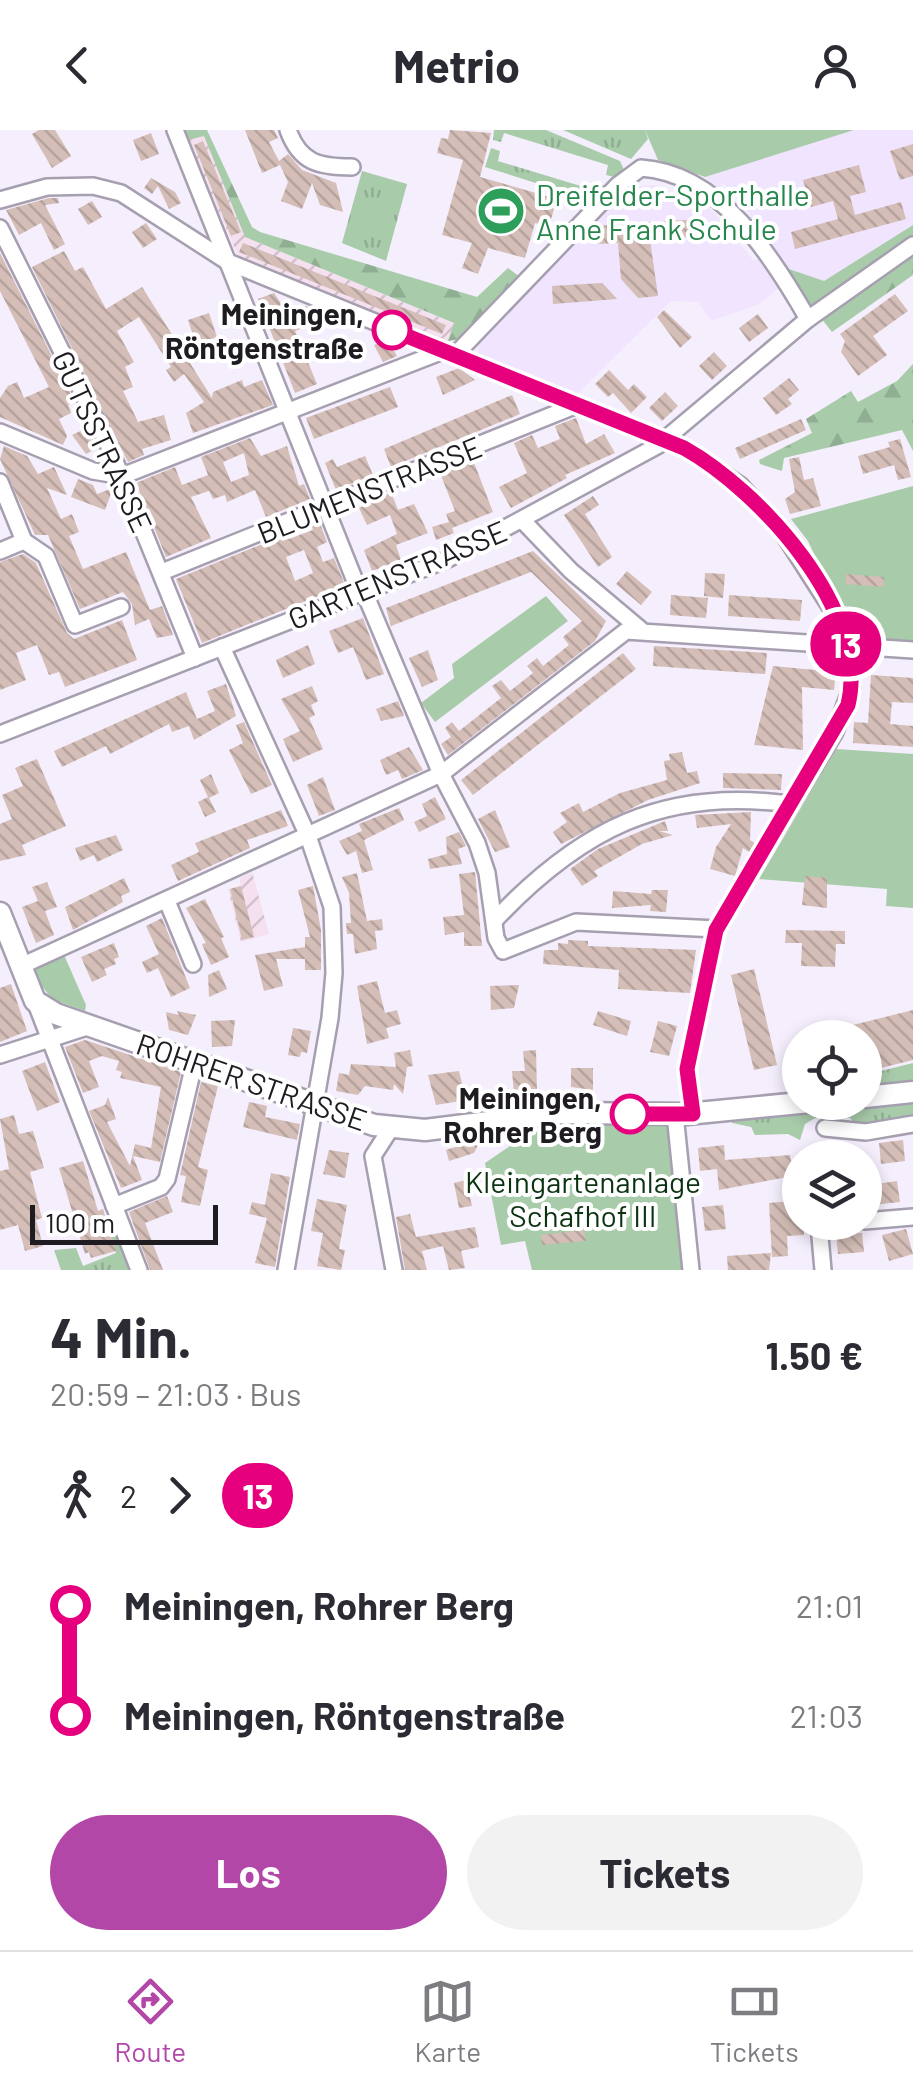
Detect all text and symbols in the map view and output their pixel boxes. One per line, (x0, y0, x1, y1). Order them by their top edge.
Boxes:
icon: back (50, 38, 105, 93)
text: Metrio (393, 38, 520, 92)
icon: person (808, 38, 863, 93)
place label: Dreifelder-Sporthalle Anne Frank Schule (536, 176, 810, 246)
sports icon: Dreifelder-Sporthalle Anne Frank Schule (475, 185, 527, 237)
place label: Meiningen, Röntgenstraße (165, 295, 364, 365)
marker: Meiningen, Röntgenstraße (373, 311, 411, 349)
street label: GUTSSTRASSE (45, 345, 161, 537)
street label: BLUMENSTRASSE (251, 428, 487, 550)
street label: GARTENSTRASSE (282, 512, 512, 636)
line badge: 13 (801, 612, 891, 676)
text: 13 (830, 623, 862, 665)
map controls (782, 1020, 882, 1240)
button: locate (782, 1020, 882, 1120)
street label: ROHRER STRASSE (132, 1025, 372, 1137)
place label: Meiningen, Rohrer Berg (443, 1079, 602, 1149)
marker: Meiningen, Rohrer Berg (611, 1095, 649, 1133)
button: layers (782, 1140, 882, 1240)
park label: Kleingartenanlage Schafhof III (465, 1163, 701, 1233)
scale bar (30, 1200, 218, 1244)
text: 100 m (45, 1205, 115, 1239)
text: 4 Min. (50, 1303, 192, 1369)
text: 1.50 € (765, 1332, 863, 1378)
text: 20:59 – 21:03 · Bus (50, 1374, 301, 1412)
icon: walk (50, 1468, 105, 1523)
icon: forward (152, 1468, 207, 1523)
text: 13 (242, 1474, 273, 1516)
text: 2 (120, 1476, 137, 1514)
text: Meiningen, Rohrer Berg (124, 1582, 514, 1628)
text: 21:01 (796, 1586, 863, 1624)
text: Meiningen, Röntgenstraße (124, 1692, 565, 1738)
text: 21:03 (790, 1696, 863, 1734)
button: Los (50, 1815, 447, 1930)
button: Tickets (467, 1815, 863, 1930)
tab: Route (114, 1974, 186, 2068)
tab: Karte (415, 1974, 481, 2068)
tab: Tickets (710, 1974, 799, 2068)

